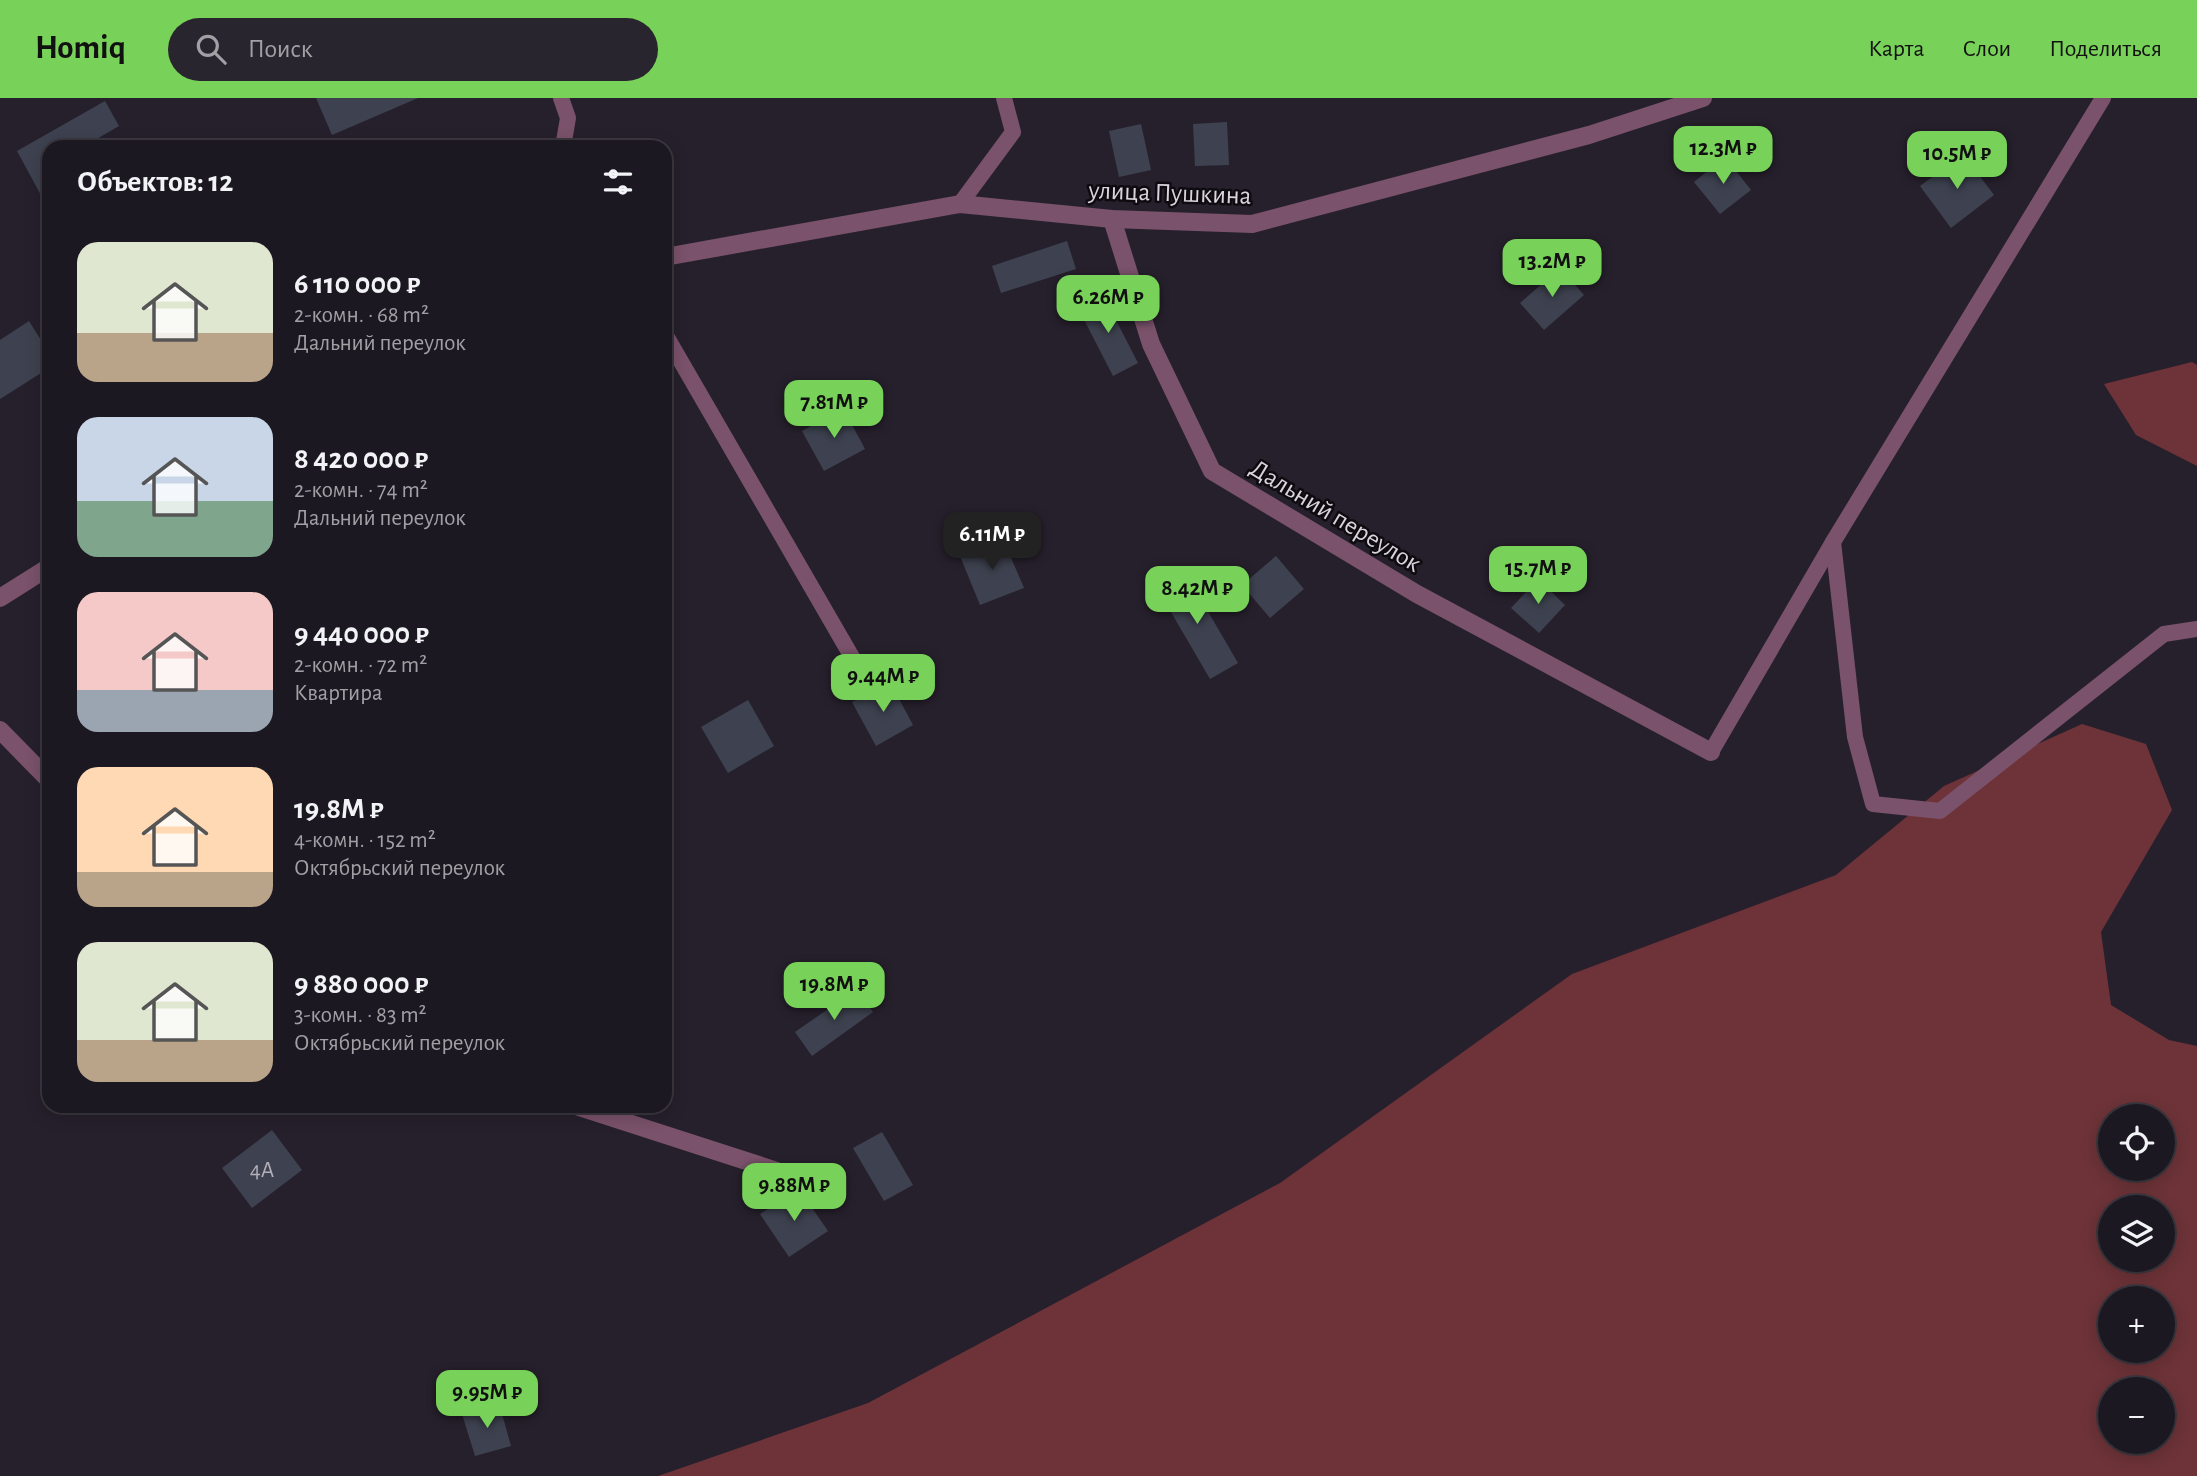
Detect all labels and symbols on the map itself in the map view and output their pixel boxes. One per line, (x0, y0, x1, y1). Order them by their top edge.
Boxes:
pin: 12.3M ₽ (1658, 126, 1788, 186)
pin: 10.5M ₽ (1892, 132, 2022, 191)
street label: улица Пушкина (1087, 177, 1252, 209)
pin: 13.2M ₽ (1487, 240, 1617, 299)
pin: 6.26M ₽ (1043, 275, 1173, 335)
pin: 7.81M ₽ (769, 380, 899, 440)
street label: Дальний переулок (1246, 455, 1425, 577)
pin: 6.11M ₽ (927, 512, 1057, 572)
pin: 15.7M ₽ (1473, 546, 1603, 606)
pin: 8.42M ₽ (1132, 566, 1262, 626)
pin: 9.44M ₽ (818, 654, 948, 714)
pin: 19.8M ₽ (769, 962, 899, 1022)
house number: 4А (250, 1159, 274, 1182)
pin: 9.88M ₽ (729, 1164, 859, 1223)
pin: 9.95M ₽ (422, 1370, 552, 1430)

